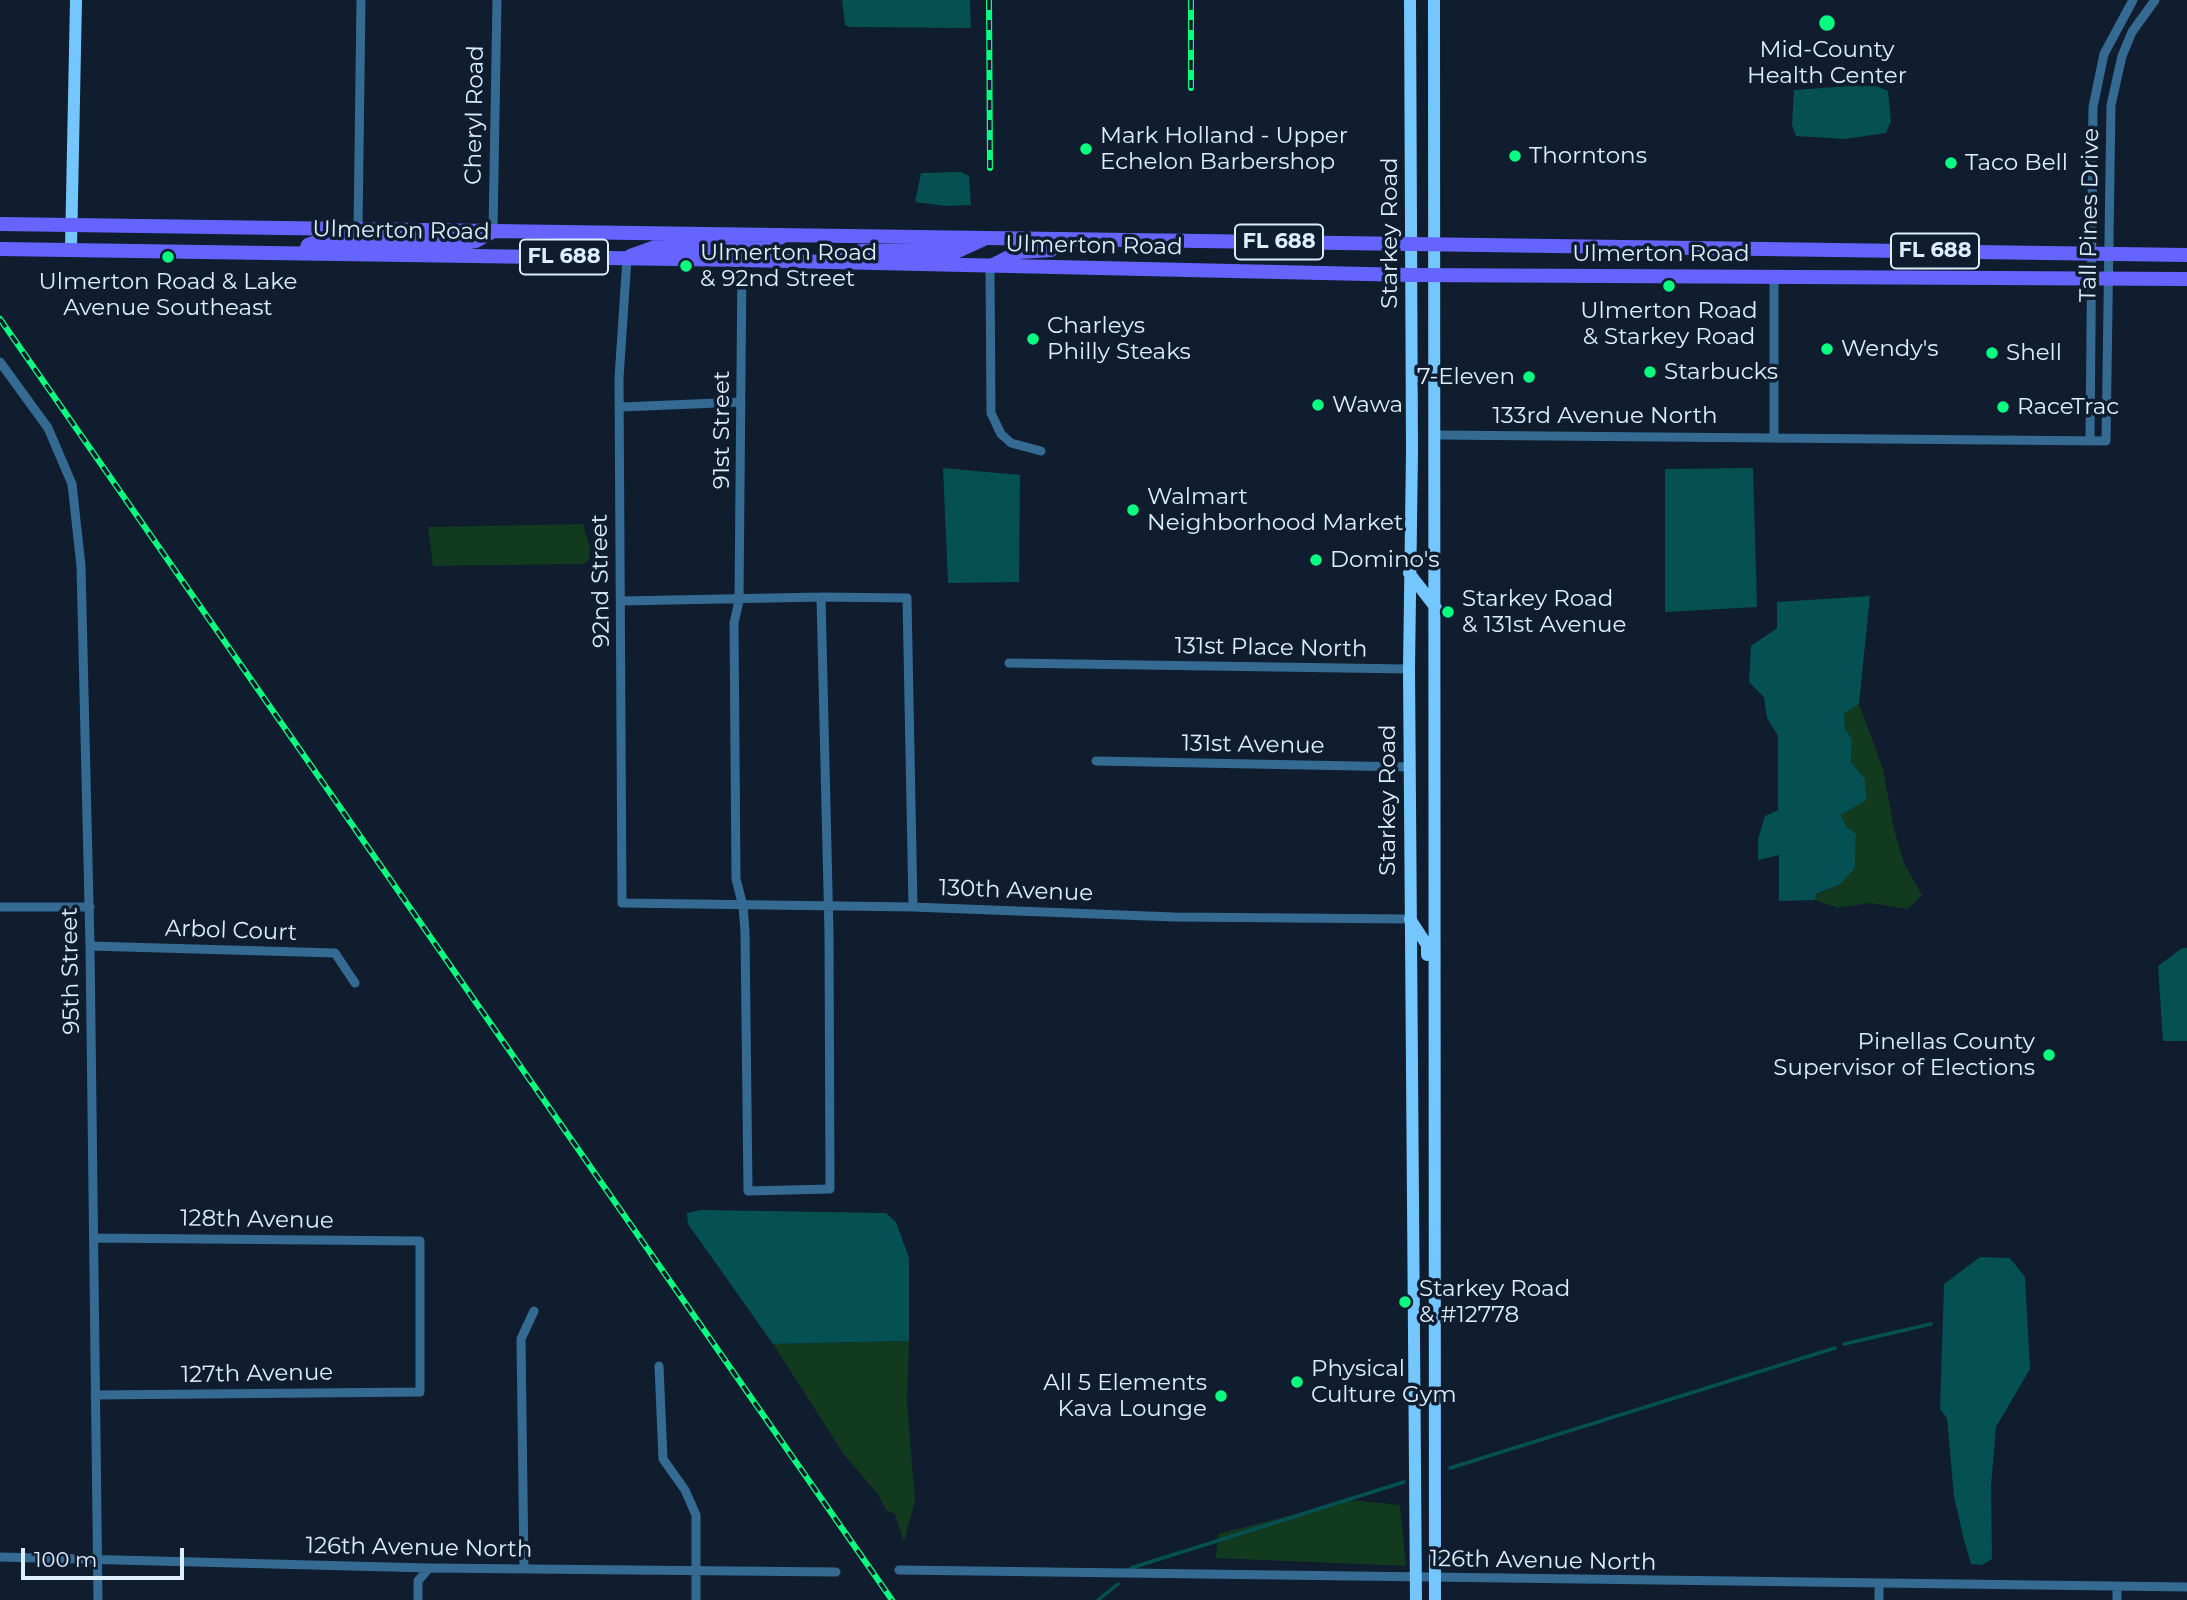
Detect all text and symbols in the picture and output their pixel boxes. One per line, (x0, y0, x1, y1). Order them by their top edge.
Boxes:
marker: Mid-County Health Center (1817, 13, 1837, 33)
place label: Mid-County Health Center (1747, 36, 1907, 90)
street label: Cheryl Road (460, 45, 490, 185)
place label: Mark Holland - Upper Echelon Barbershop (1100, 122, 1348, 176)
street label: Tall Pines Drive (2075, 128, 2105, 302)
marker: Mark Holland - Upper Echelon Barbershop (1078, 141, 1094, 157)
place label: Thorntons (1529, 142, 1647, 170)
marker: Thorntons (1507, 148, 1523, 164)
place label: Taco Bell (1965, 149, 2068, 177)
marker: Taco Bell (1943, 155, 1959, 171)
street label: Starkey Road (1376, 157, 1404, 309)
street label: Ulmerton Road (312, 216, 490, 246)
road number: FL 688 (1235, 224, 1323, 260)
street label: Ulmerton Road (1005, 231, 1183, 261)
road number: FL 688 (1891, 233, 1979, 268)
place label: Ulmerton Road & 92nd Street (700, 239, 877, 293)
road number: FL 688 (520, 240, 608, 274)
street label: Ulmerton Road (1572, 240, 1750, 268)
marker: Ulmerton Road & Lake Avenue Southeast (160, 249, 176, 265)
marker: Ulmerton Road & 92nd Street (678, 258, 694, 274)
place label: Ulmerton Road & Lake Avenue Southeast (38, 268, 298, 322)
marker: Ulmerton Road & Starkey Road (1661, 278, 1677, 294)
place label: Ulmerton Road & Starkey Road (1580, 297, 1758, 351)
place label: Charleys Philly Steaks (1047, 312, 1191, 366)
marker: Charleys Philly Steaks (1025, 331, 1041, 347)
place label: Wendy's (1841, 335, 1939, 363)
place label: Shell (2006, 339, 2062, 367)
marker: Wendy's (1819, 341, 1835, 357)
marker: Shell (1984, 345, 2000, 361)
place label: Starbucks (1664, 358, 1778, 386)
place label: 7-Eleven (1417, 363, 1515, 391)
marker: Starbucks (1642, 364, 1658, 380)
marker: 7-Eleven (1521, 369, 1537, 385)
street label: 91st Street (708, 371, 736, 489)
place label: Wawa (1332, 391, 1403, 419)
place label: RaceTrac (2017, 393, 2119, 421)
marker: Wawa (1310, 397, 1326, 413)
marker: RaceTrac (1995, 399, 2011, 415)
street label: 133rd Avenue North (1492, 402, 1718, 430)
place label: Walmart Neighborhood Market (1147, 483, 1403, 537)
marker: Walmart Neighborhood Market (1125, 502, 1141, 518)
street label: 92nd Street (586, 514, 616, 648)
place label: Domino's (1330, 546, 1440, 574)
marker: Domino's (1308, 552, 1324, 568)
place label: Starkey Road & 131st Avenue (1462, 585, 1626, 639)
marker: Starkey Road & 131st Avenue (1440, 604, 1456, 620)
street label: 131st Place North (1174, 633, 1368, 663)
street label: Starkey Road (1374, 724, 1402, 876)
street label: 131st Avenue (1181, 730, 1325, 760)
street label: 130th Avenue (938, 875, 1094, 907)
street label: 95th Street (56, 907, 86, 1035)
street label: Arbol Court (164, 915, 298, 947)
place label: Pinellas County Supervisor of Elections (1773, 1028, 2035, 1082)
marker: Pinellas County Supervisor of Elections (2041, 1047, 2057, 1063)
street label: 128th Avenue (180, 1205, 334, 1235)
place label: Starkey Road & #12778 (1419, 1275, 1570, 1329)
marker: Starkey Road & #12778 (1397, 1294, 1413, 1310)
place label: Physical Culture Gym (1311, 1355, 1457, 1409)
street label: 127th Avenue (181, 1359, 333, 1389)
place label: All 5 Elements Kava Lounge (1043, 1369, 1207, 1423)
marker: Physical Culture Gym (1289, 1374, 1305, 1390)
marker: All 5 Elements Kava Lounge (1213, 1388, 1229, 1404)
street label: 126th Avenue North (305, 1532, 533, 1564)
scale bar (24, 1534, 187, 1578)
street label: 126th Avenue North (1429, 1545, 1657, 1577)
text: 100 m (34, 1547, 97, 1572)

